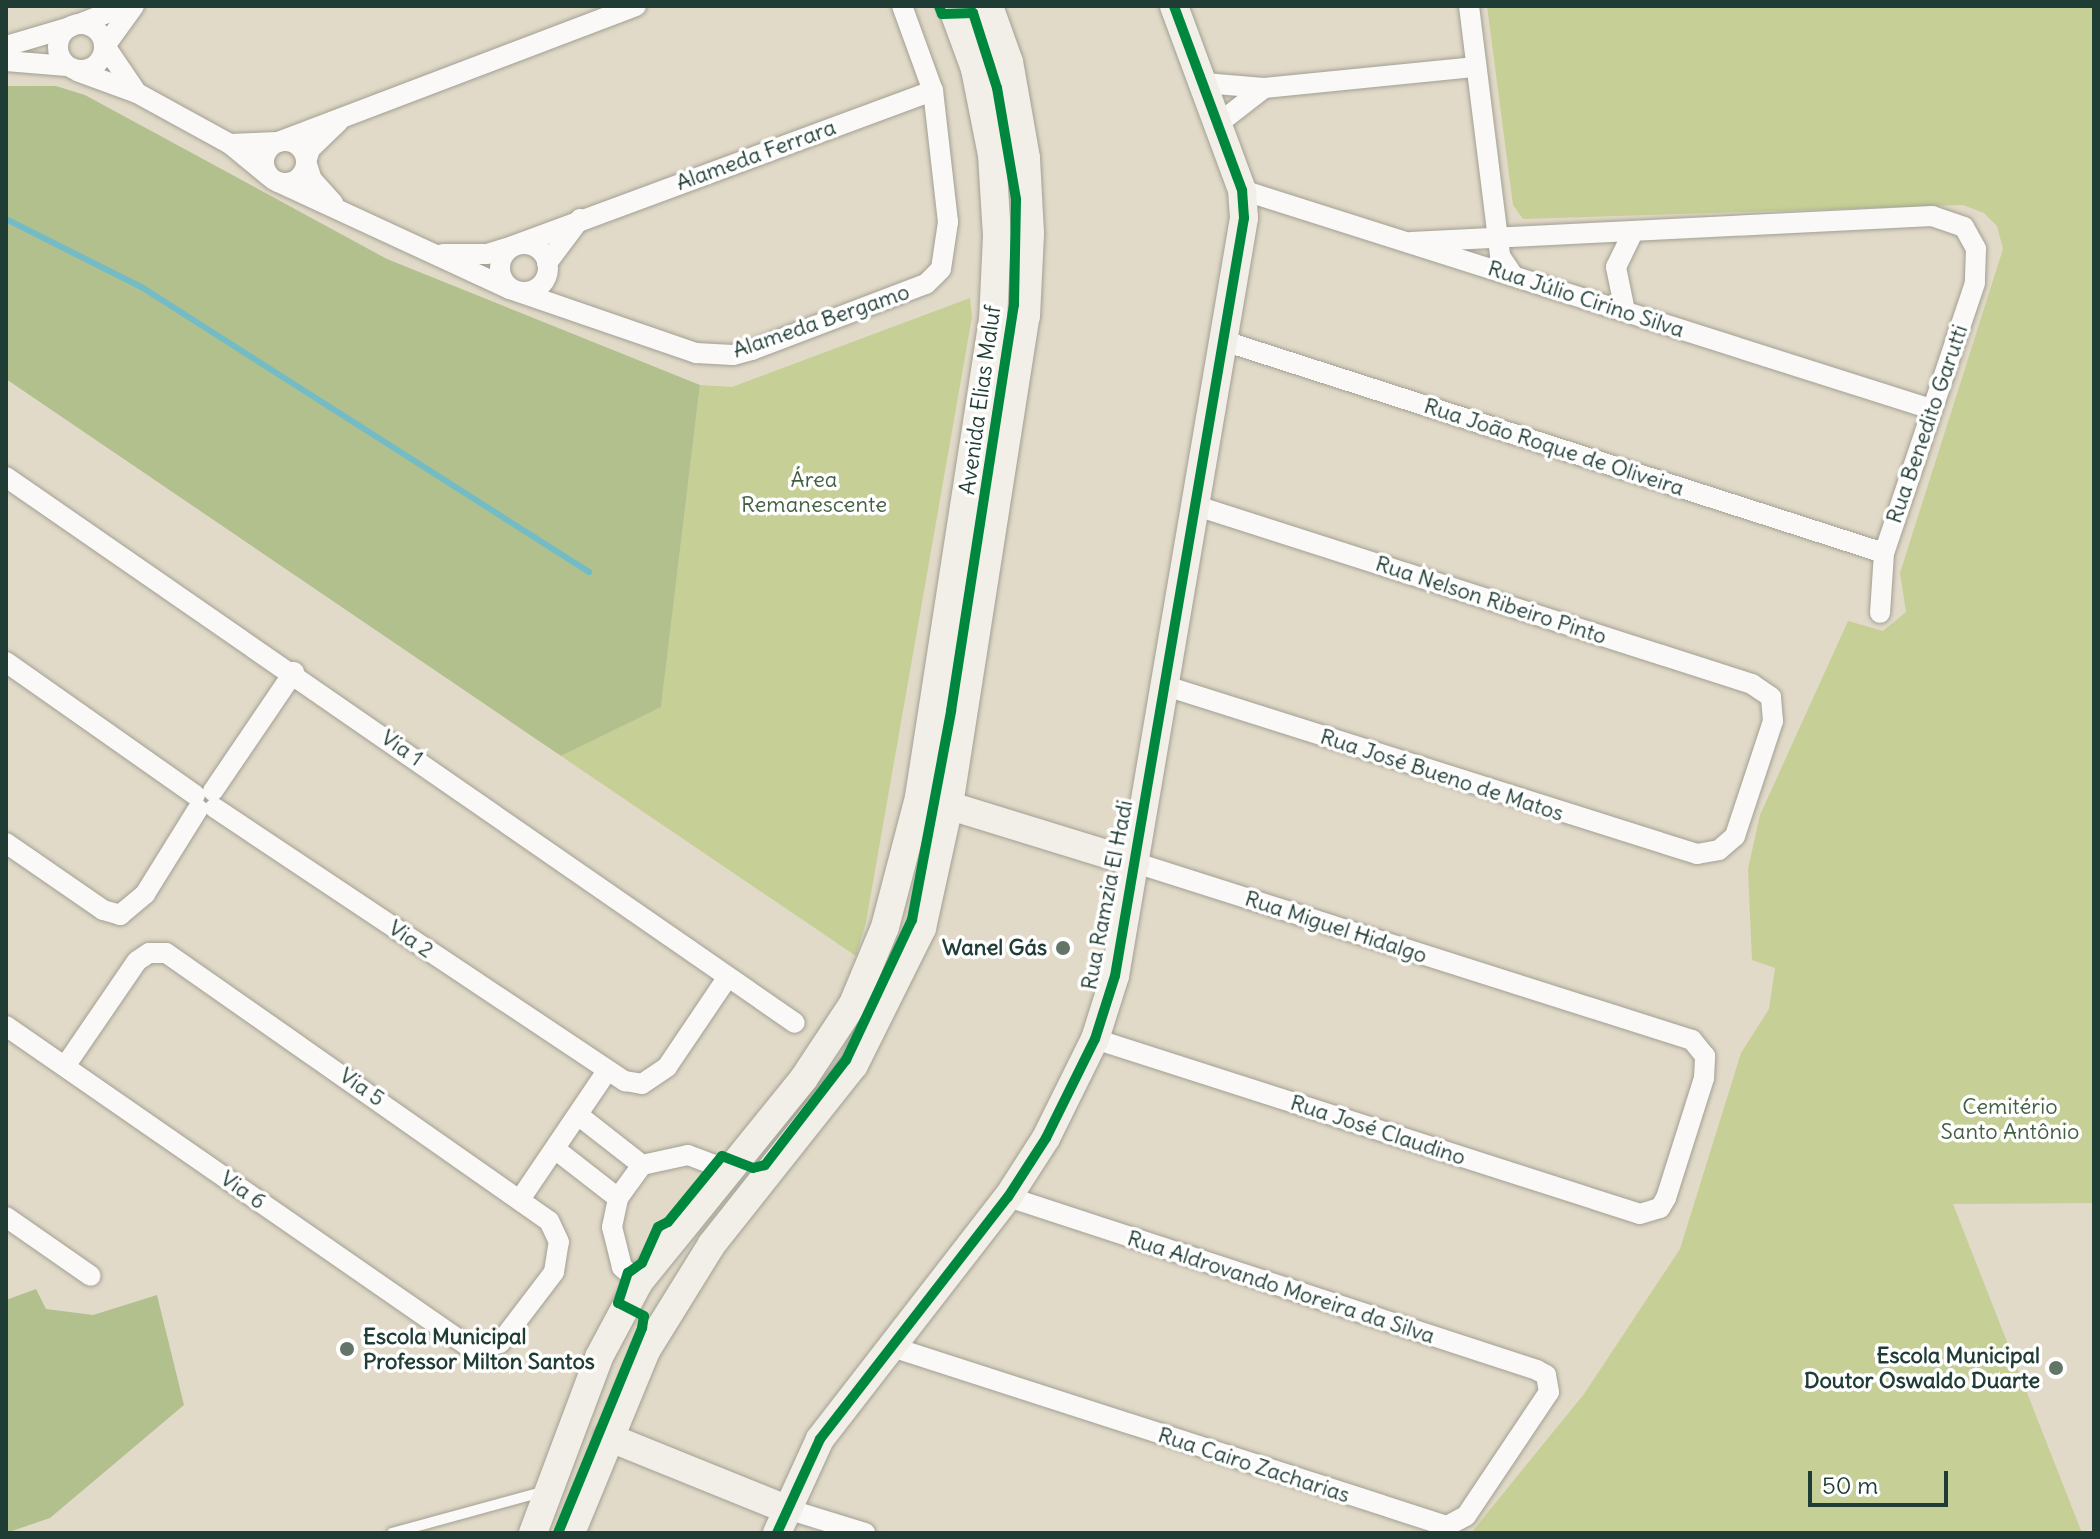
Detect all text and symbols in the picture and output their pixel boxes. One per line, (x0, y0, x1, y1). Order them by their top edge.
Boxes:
street label: Alameda Ferrara (672, 114, 840, 196)
street label: Rua Júlio Cirino Silva (1485, 255, 1687, 343)
street label: Alameda Bergamo (729, 278, 913, 364)
street label: Avenida Elias Maluf (954, 304, 1006, 496)
street label: Rua Benedito Garutti (1881, 321, 1973, 527)
street label: Rua João Roque de Oliveira (1421, 392, 1687, 502)
park label: Área Remanescente (741, 466, 887, 518)
street label: Rua Nelson Ribeiro Pinto (1372, 550, 1610, 650)
street label: Rua José Bueno de Matos (1317, 723, 1567, 827)
street label: Via 1 (376, 724, 428, 772)
street label: Rua Ramzia El Hadi (1076, 798, 1138, 992)
street label: Rua Miguel Hidalgo (1242, 885, 1430, 969)
street label: Via 2 (384, 914, 438, 964)
place label: Wanel Gás (942, 935, 1047, 961)
marker: Wanel Gás (1054, 939, 1072, 957)
street label: Via 5 (334, 1062, 390, 1112)
street label: Rua José Claudino (1287, 1089, 1469, 1171)
park label: Cemitério Santo Antônio (1941, 1093, 2079, 1144)
street label: Via 6 (215, 1165, 271, 1215)
street label: Rua Aldrovando Moreira da Silva (1124, 1225, 1438, 1349)
place label: Escola Municipal Professor Milton Santos (363, 1323, 595, 1374)
marker: Escola Municipal Professor Milton Santos (338, 1340, 356, 1358)
place label: Escola Municipal Doutor Oswaldo Duarte (1804, 1342, 2040, 1394)
marker: Escola Municipal Doutor Oswaldo Duarte (2047, 1359, 2065, 1377)
street label: Rua Cairo Zacharias (1155, 1422, 1353, 1508)
scale bar (1812, 1455, 1952, 1505)
text: 50 m (1822, 1470, 1878, 1500)

